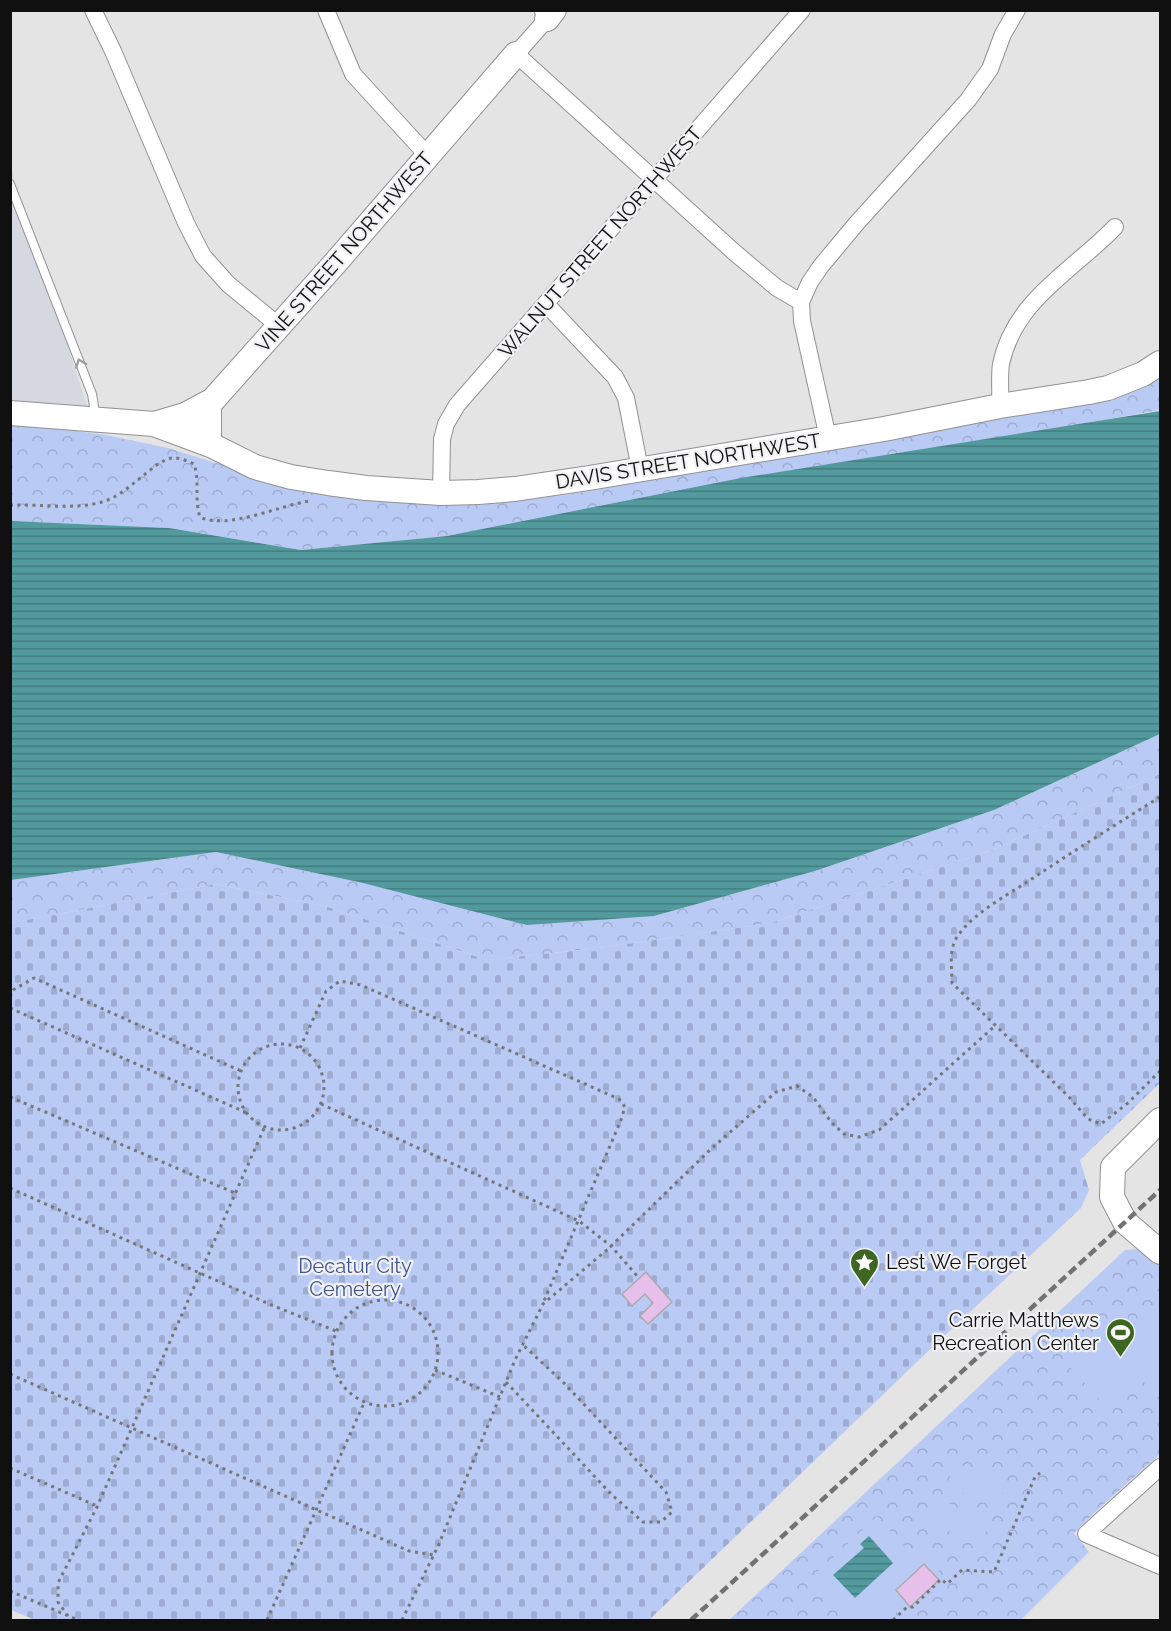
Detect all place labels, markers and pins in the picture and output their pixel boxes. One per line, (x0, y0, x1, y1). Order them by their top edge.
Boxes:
place icon: Lest We Forget (849, 1246, 881, 1288)
place label: Lest We Forget (886, 1250, 1027, 1274)
place label: Carrie Matthews Recreation Center (932, 1308, 1099, 1355)
sports icon: Carrie Matthews Recreation Center (1104, 1316, 1136, 1358)

